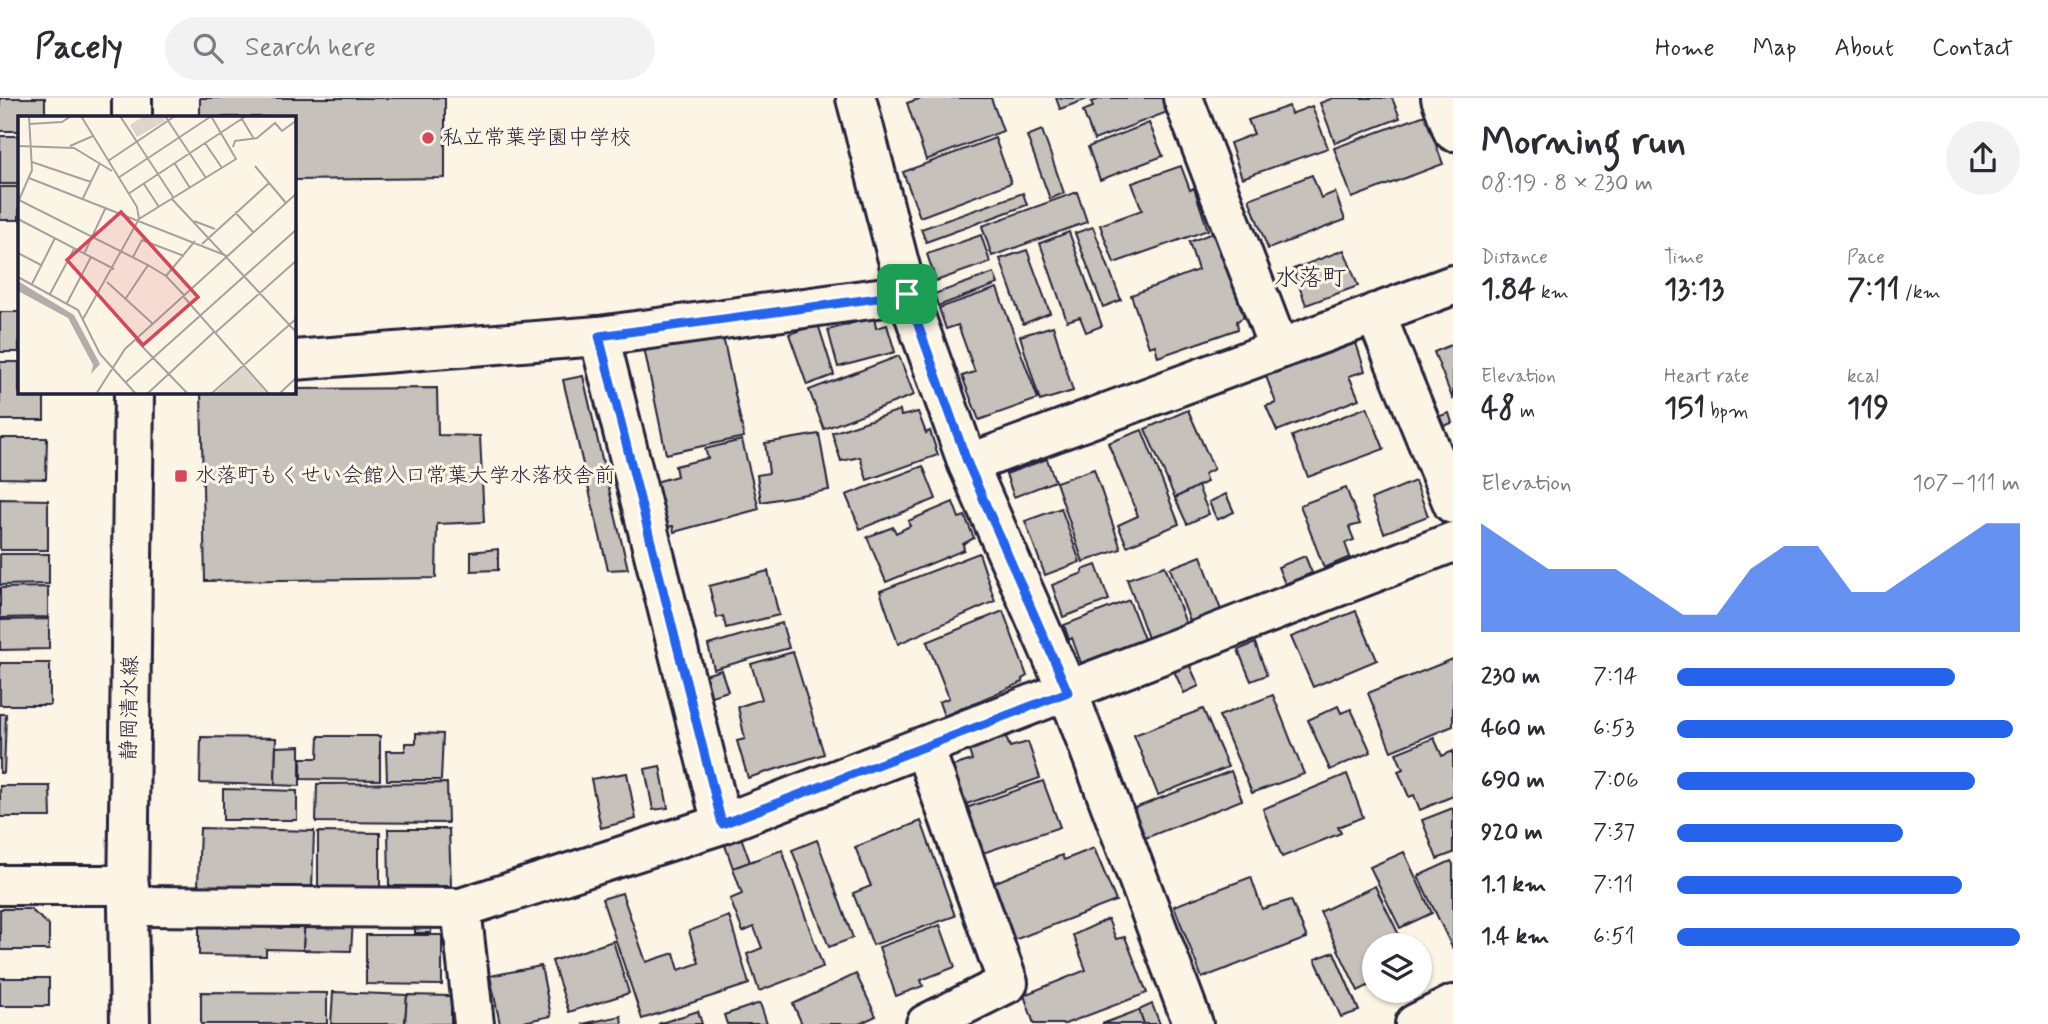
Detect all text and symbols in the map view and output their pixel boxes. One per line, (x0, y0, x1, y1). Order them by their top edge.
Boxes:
search box (165, 17, 655, 80)
text: Pacely (35, 26, 123, 70)
icon: search (189, 29, 227, 67)
text: Search here (245, 31, 376, 65)
text: Home (1655, 33, 1715, 64)
text: Map (1753, 33, 1797, 64)
text: About (1835, 33, 1894, 64)
text: Contact (1932, 33, 2013, 64)
inset map (18, 116, 296, 394)
text: Morning run (1481, 118, 1686, 167)
button: share (1946, 121, 2020, 195)
place label: 私立常葉学園中学校 (442, 124, 631, 152)
marker: 私立常葉学園中学校 (420, 130, 436, 146)
text: 08:19 · 8 × 230 m (1481, 169, 1653, 199)
text: Distance (1481, 245, 1548, 270)
text: Time (1664, 245, 1704, 270)
text: Pace (1847, 245, 1885, 270)
district label: 水落町 (1274, 263, 1346, 294)
pin (877, 264, 937, 324)
text: 1.84 (1481, 270, 1536, 309)
text: 13:13 (1664, 270, 1724, 309)
text: 7:11 (1847, 270, 1900, 309)
icon: arrive (888, 275, 926, 313)
text: km (1536, 280, 1569, 305)
text: /km (1900, 280, 1941, 305)
text: Elevation (1481, 364, 1556, 389)
text: Heart rate (1664, 364, 1749, 389)
text: kcal (1847, 364, 1879, 389)
text: 48 (1481, 389, 1515, 428)
text: 151 (1664, 389, 1705, 428)
text: 119 (1847, 389, 1889, 428)
text: m (1515, 399, 1535, 424)
text: bpm (1705, 399, 1748, 424)
place label: 水落町もくせい会館入口常葉大学水落校舎前 (195, 462, 615, 490)
marker: 水落町もくせい会館入口常葉大学水落校舎前 (173, 468, 189, 484)
text: Elevation (1481, 469, 1572, 499)
text: 107–111 m (1912, 469, 2020, 499)
street label: 静岡清水線 (115, 655, 145, 761)
text: 230 m (1481, 662, 1540, 692)
text: 7:14 (1593, 662, 1637, 692)
text: 460 m (1481, 714, 1545, 744)
text: 6:53 (1593, 714, 1634, 744)
text: 690 m (1481, 766, 1545, 796)
text: 7:06 (1593, 766, 1639, 796)
text: 920 m (1481, 818, 1543, 848)
text: 7:37 (1593, 818, 1635, 848)
text: 1.1 km (1481, 870, 1546, 900)
text: 7:11 (1593, 870, 1633, 900)
text: 1.4 km (1481, 922, 1549, 952)
text: 6:51 (1593, 922, 1635, 952)
map controls (1362, 933, 1432, 1003)
button: layers (1362, 933, 1432, 1003)

